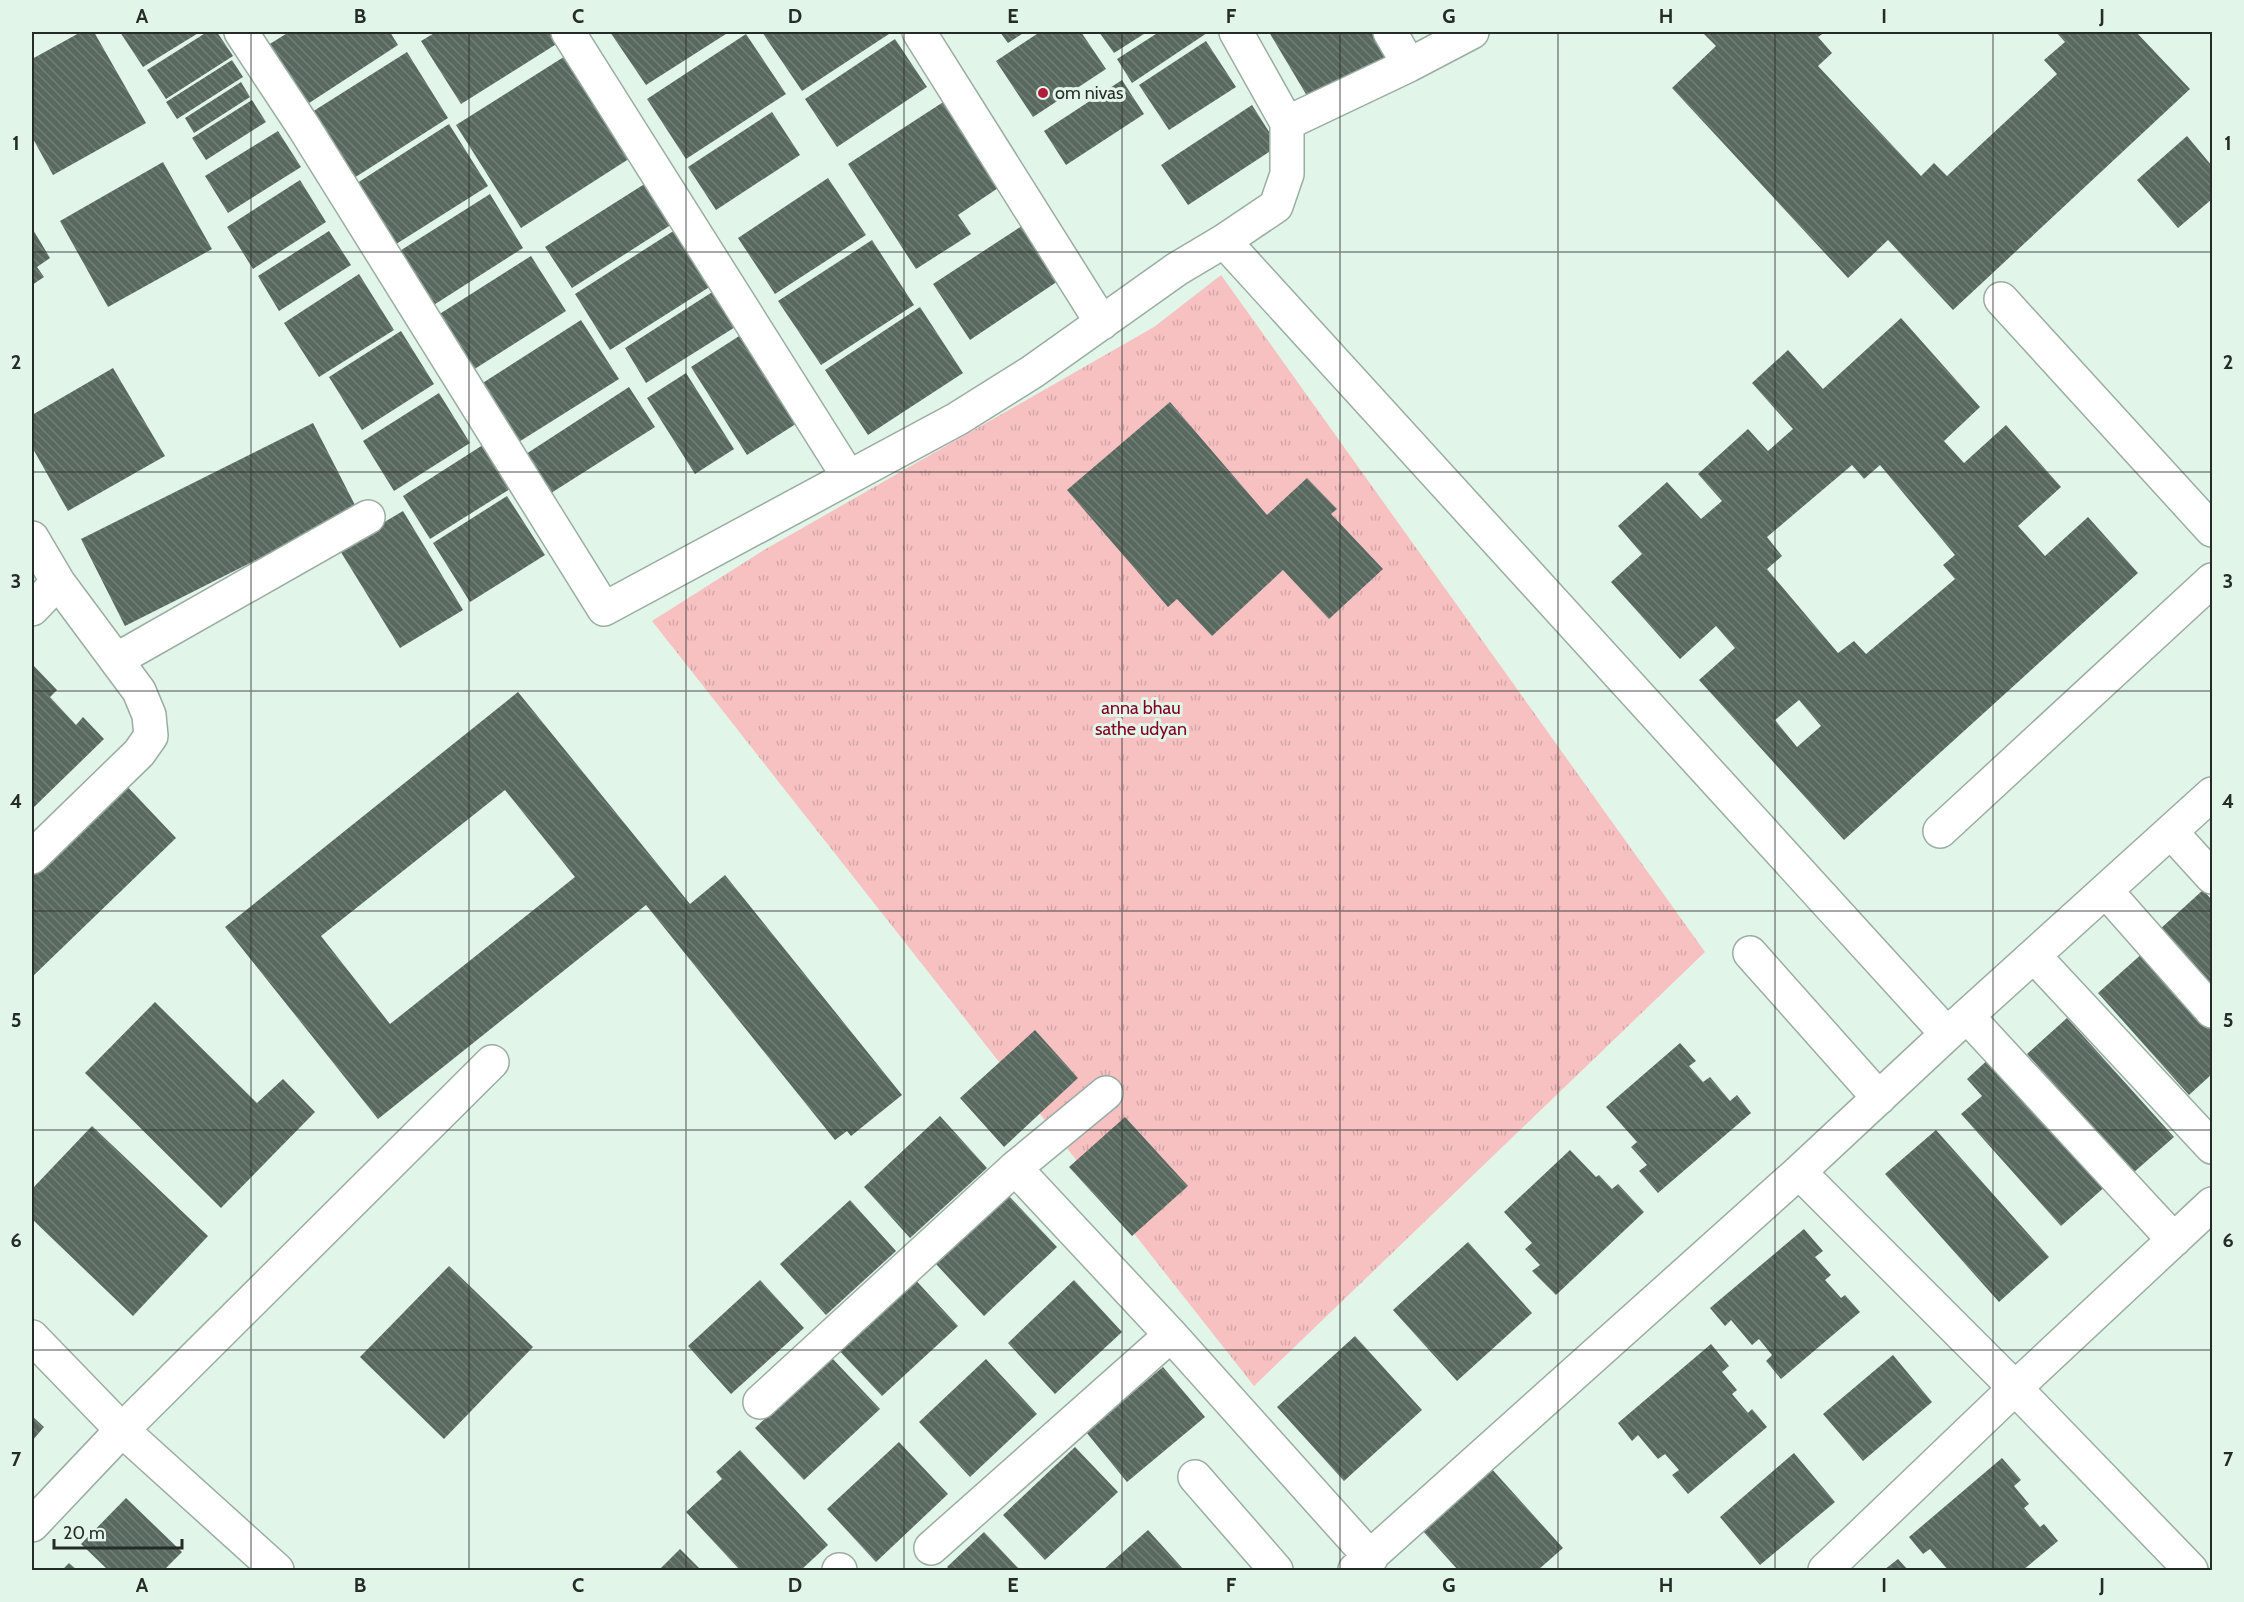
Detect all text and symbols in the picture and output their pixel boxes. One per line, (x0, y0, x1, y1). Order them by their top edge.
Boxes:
text: A (136, 4, 149, 28)
text: B (354, 4, 366, 28)
text: C (572, 4, 584, 28)
text: D (788, 4, 802, 28)
text: E (1007, 4, 1019, 28)
text: F (1226, 4, 1237, 28)
text: G (1442, 4, 1456, 28)
text: H (1659, 4, 1673, 28)
text: I (1881, 4, 1887, 28)
text: J (2098, 4, 2105, 28)
place label: om nivas (1055, 82, 1123, 104)
marker: om nivas (1036, 86, 1050, 100)
text: 1 (12, 131, 20, 155)
text: 1 (2224, 131, 2232, 155)
text: 2 (11, 350, 21, 374)
text: 2 (2223, 350, 2233, 374)
text: 3 (11, 569, 21, 593)
text: 3 (2223, 569, 2233, 593)
park label: anna bhau sathe udyan (1095, 697, 1187, 740)
text: 4 (10, 789, 22, 813)
text: 4 (2222, 789, 2234, 813)
text: 5 (11, 1008, 21, 1032)
text: 5 (2223, 1008, 2233, 1032)
text: 6 (10, 1228, 22, 1252)
text: 6 (2222, 1228, 2234, 1252)
text: 7 (11, 1447, 22, 1471)
text: 7 (2223, 1447, 2234, 1471)
scale bar (54, 1512, 182, 1550)
text: 20 m (63, 1522, 105, 1544)
text: A (136, 1573, 149, 1597)
text: B (354, 1573, 366, 1597)
text: C (572, 1573, 584, 1597)
text: D (788, 1573, 802, 1597)
text: E (1007, 1573, 1019, 1597)
text: F (1226, 1573, 1237, 1597)
text: G (1442, 1573, 1456, 1597)
text: H (1659, 1573, 1673, 1597)
text: I (1881, 1573, 1887, 1597)
text: J (2098, 1573, 2105, 1597)

